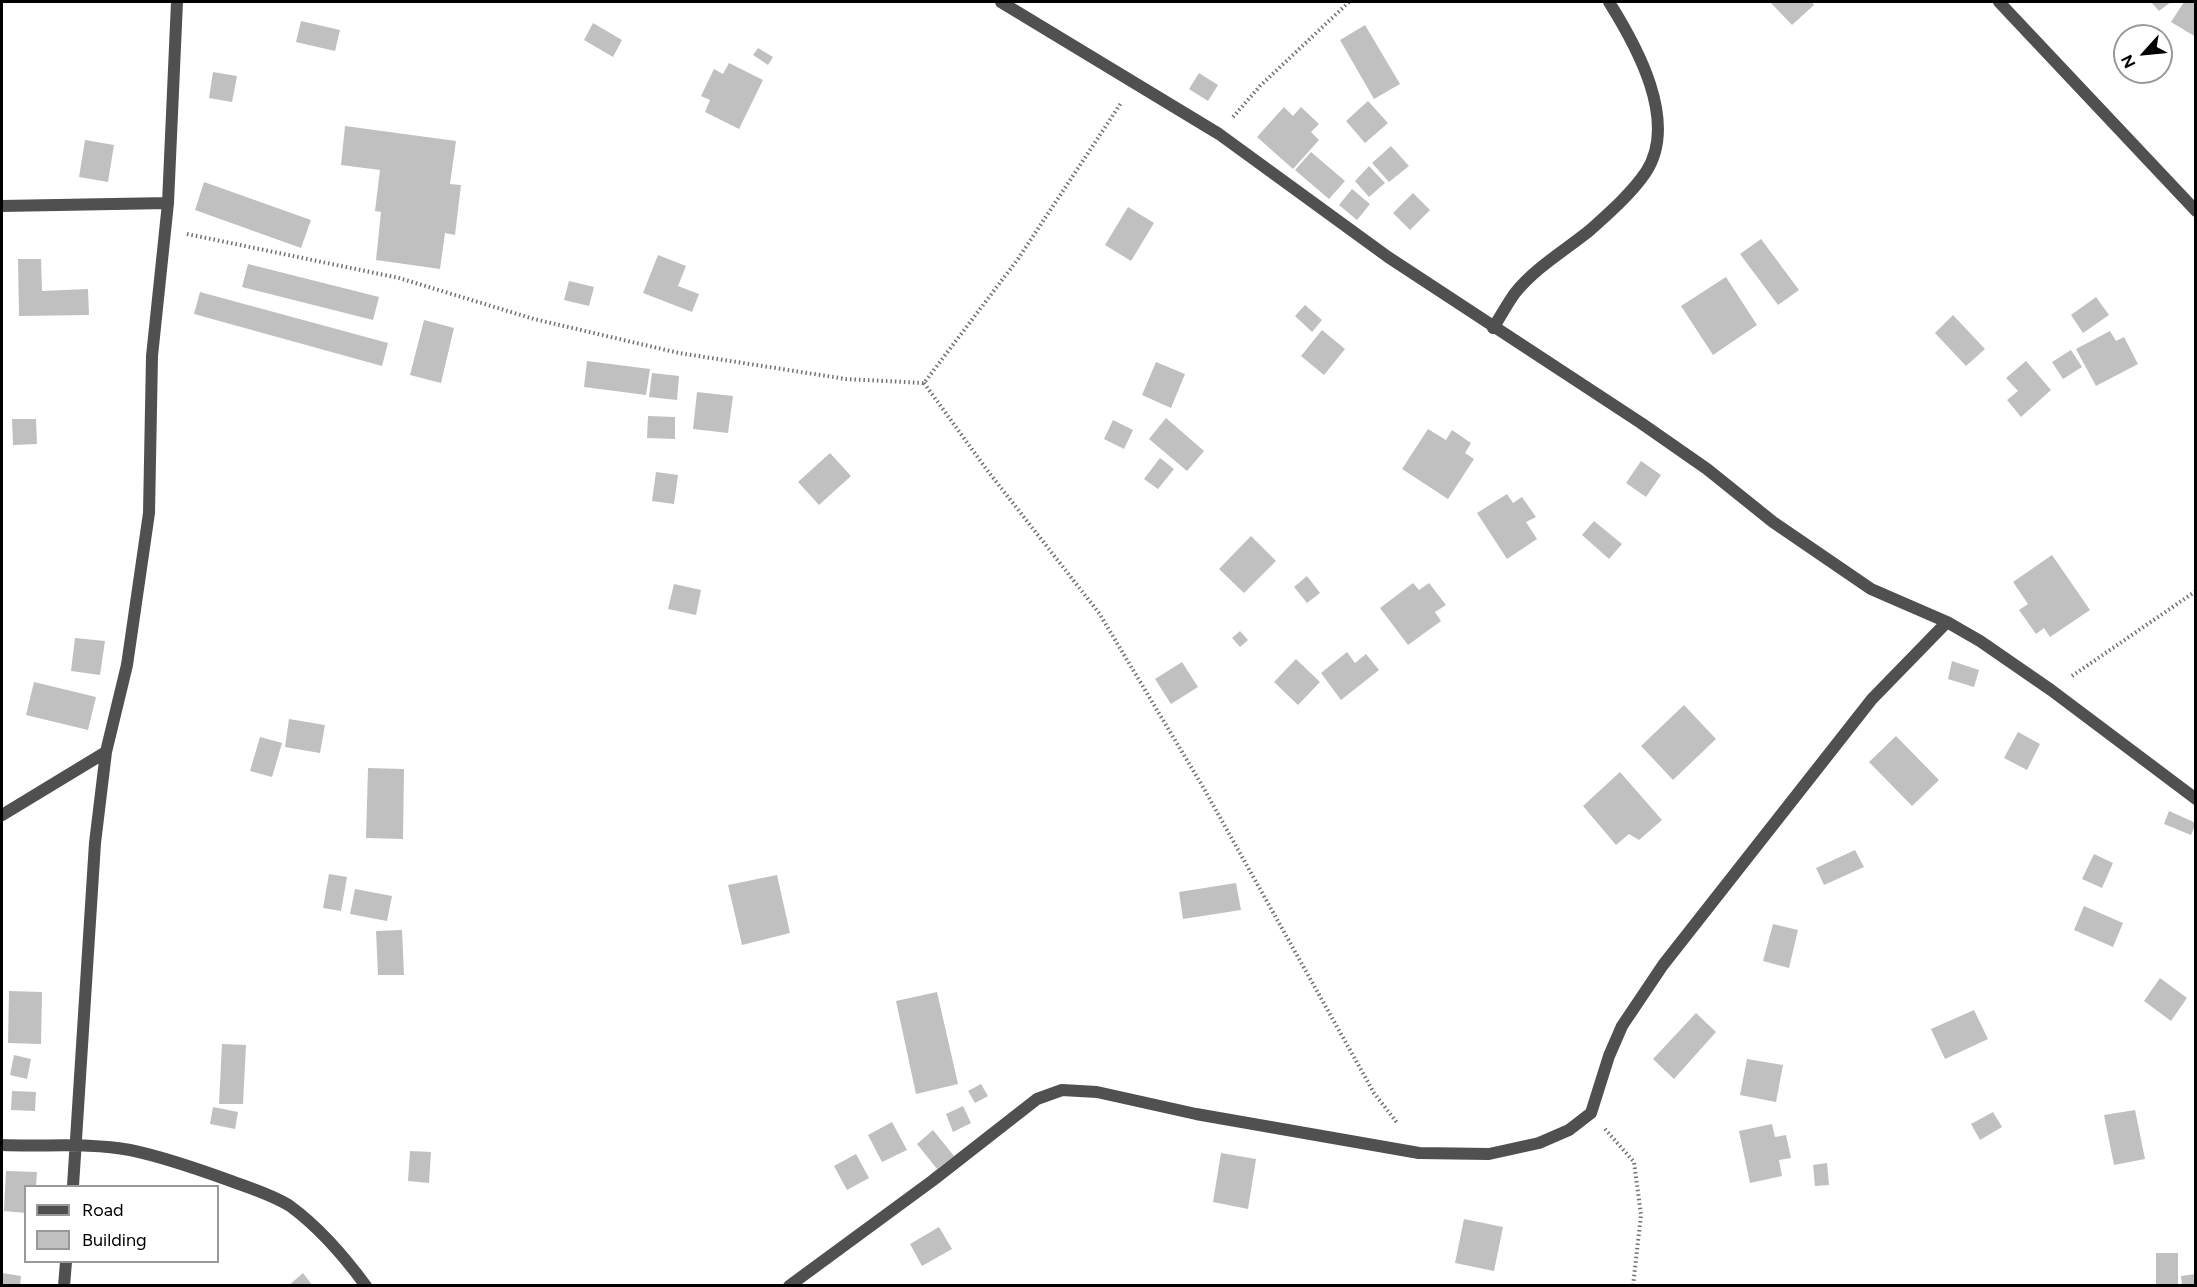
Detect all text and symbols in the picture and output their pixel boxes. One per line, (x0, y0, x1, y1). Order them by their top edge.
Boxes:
north arrow (2113, 24, 2173, 84)
text: N (2117, 52, 2140, 71)
legend (24, 1185, 219, 1263)
text: Road (82, 1199, 123, 1221)
text: Building (82, 1229, 147, 1251)

